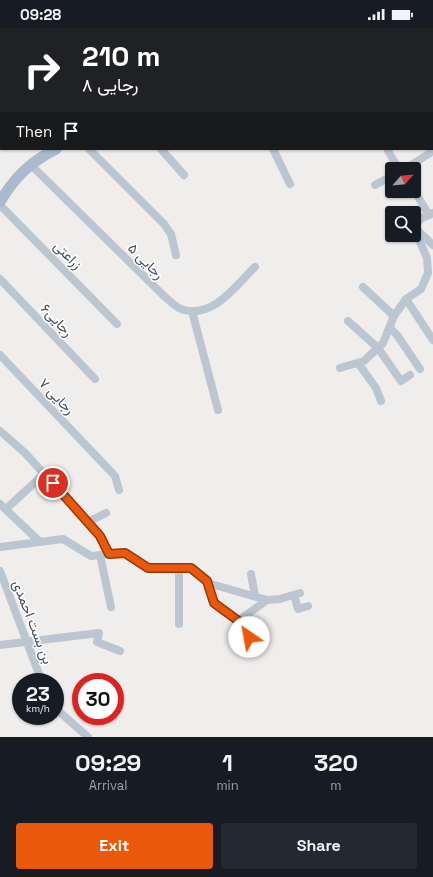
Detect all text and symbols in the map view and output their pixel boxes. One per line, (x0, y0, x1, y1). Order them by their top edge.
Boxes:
text: 09:28 (20, 5, 61, 24)
text: 210 m (82, 38, 160, 74)
icon: right (16, 44, 68, 96)
text: رجایی ۸ (82, 73, 139, 96)
icon: arrive (60, 120, 82, 142)
text: Then (16, 122, 52, 141)
north arrow (385, 162, 421, 198)
map controls (385, 162, 421, 242)
button: search (385, 206, 421, 242)
street label: زراعتی (50, 237, 86, 273)
street label: رجایی ۵ (124, 239, 168, 283)
street label: رجایی۶ (37, 300, 77, 341)
street label: رجایی ۷ (35, 374, 79, 418)
pin (36, 466, 70, 500)
icon: arrive (42, 472, 64, 494)
street label: بن بست احمدی (9, 578, 57, 666)
position arrow (228, 616, 270, 658)
speed limit sign: 30 (72, 673, 124, 725)
text: 23 (26, 681, 50, 707)
text: km/h (26, 702, 50, 715)
text: 09:29 (75, 747, 141, 778)
text: 1 (222, 747, 233, 778)
text: 320 (314, 747, 358, 778)
text: Arrival (89, 777, 128, 794)
text: min (216, 777, 239, 794)
text: m (330, 777, 341, 794)
button: Exit (16, 823, 213, 869)
button: Share (221, 823, 417, 869)

